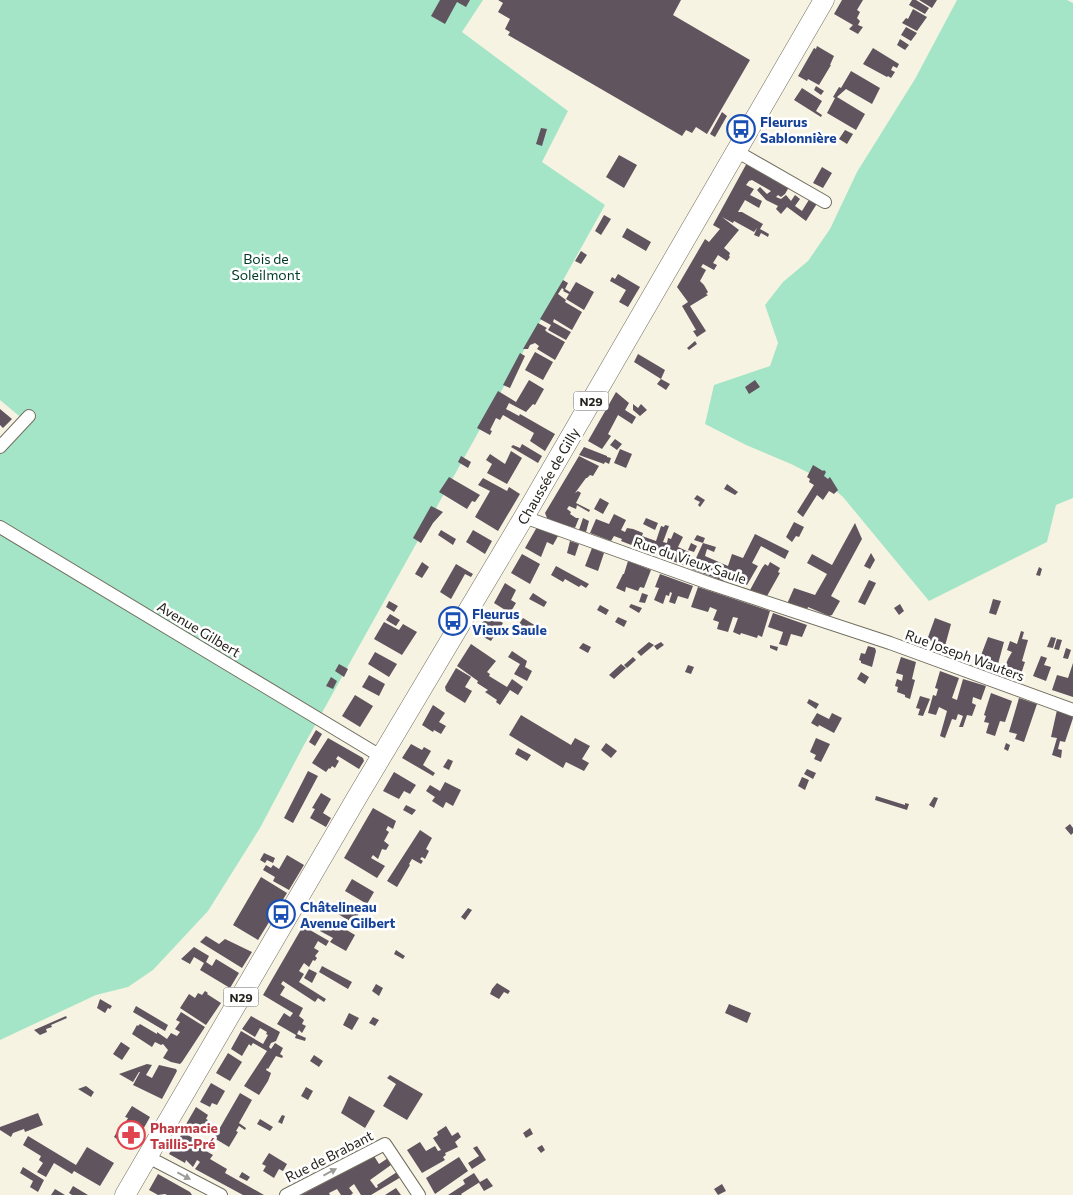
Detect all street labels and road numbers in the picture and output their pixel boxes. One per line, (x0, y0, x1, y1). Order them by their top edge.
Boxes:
road number: N29 (574, 392, 608, 411)
street label: Chaussée de Gilly (513, 424, 583, 528)
street label: Rue du Vieux Saule (631, 533, 749, 587)
street label: Avenue Gilbert (154, 598, 244, 661)
street label: Rue Joseph Wauters (903, 626, 1027, 684)
road number: N29 (224, 988, 258, 1006)
street label: Rue de Brabant (282, 1126, 376, 1185)

